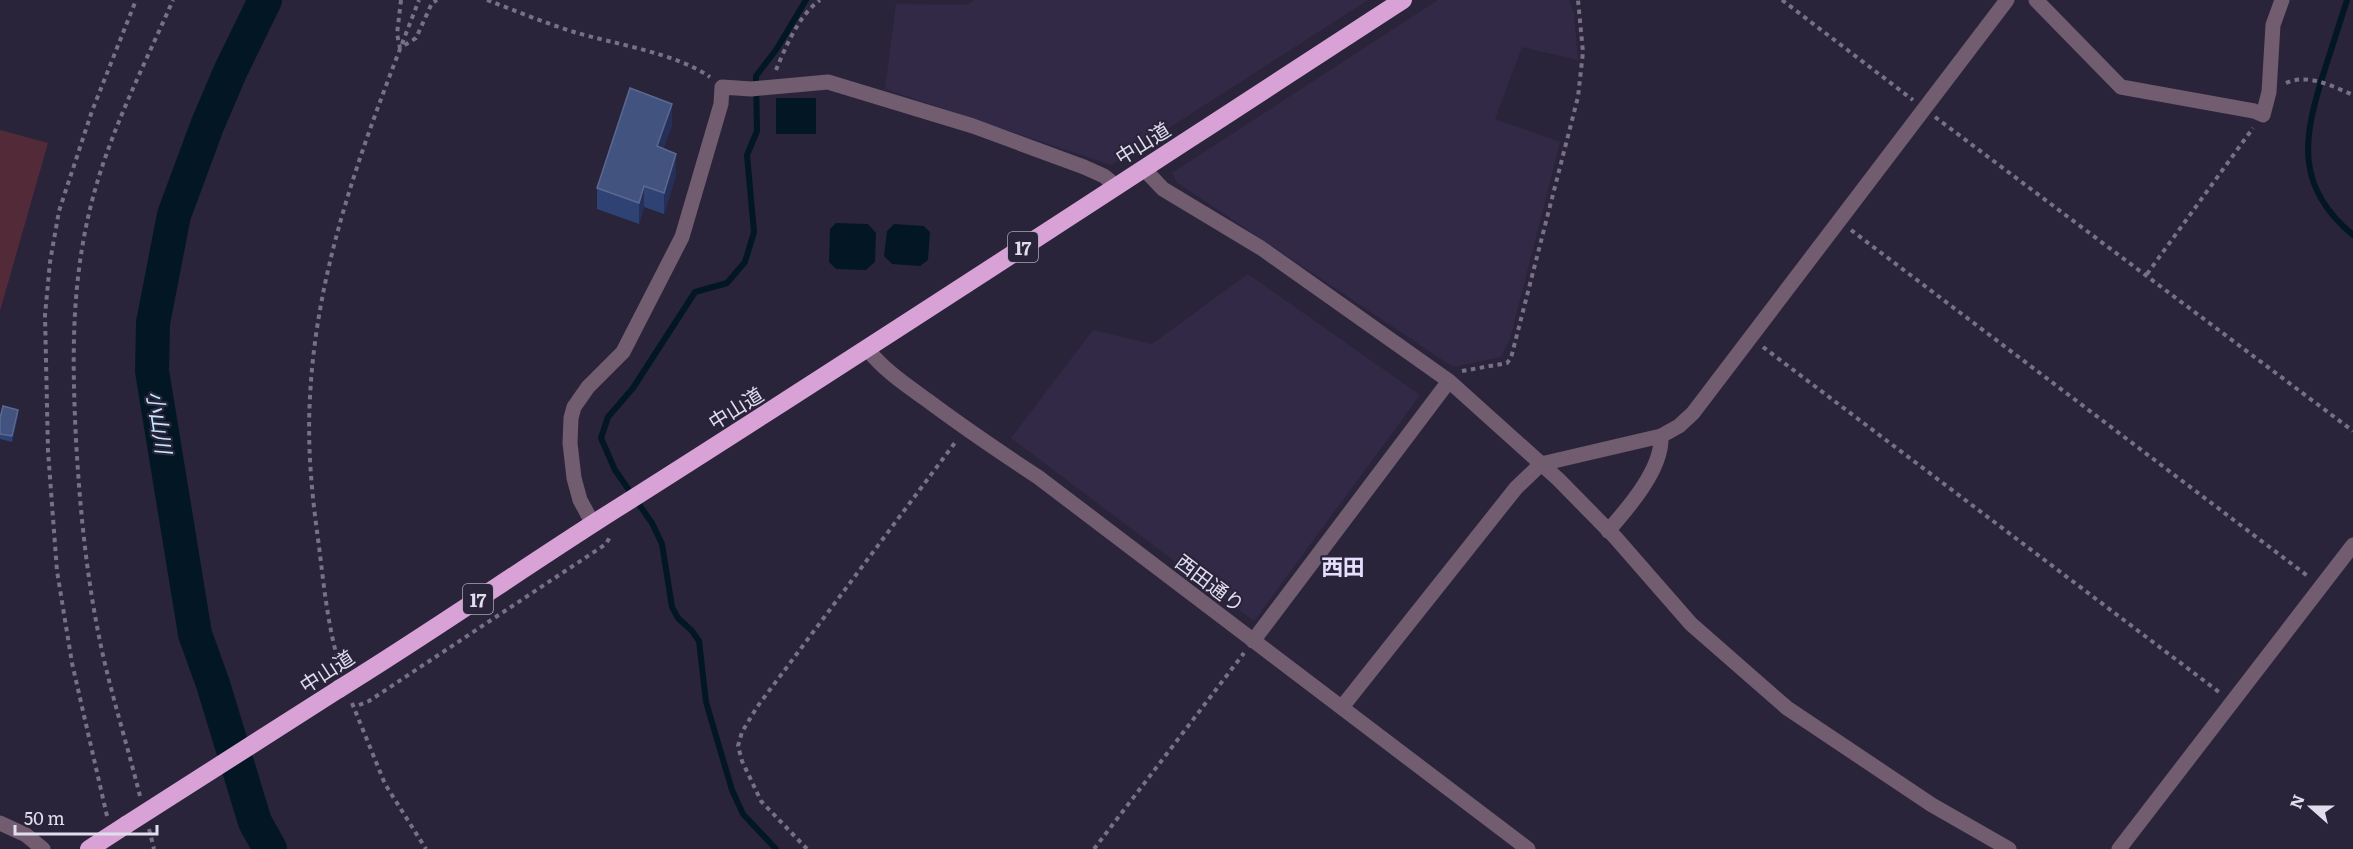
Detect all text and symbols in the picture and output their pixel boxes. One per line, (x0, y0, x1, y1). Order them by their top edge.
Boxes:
street label: 中山道 (1109, 113, 1175, 171)
road number: 17 (1008, 232, 1038, 262)
street label: 中山道 (702, 378, 768, 436)
water label: 小山川 (141, 388, 182, 458)
street label: 西田通り (1170, 546, 1252, 618)
district label: 西田 (1321, 549, 1365, 582)
road number: 17 (463, 584, 493, 614)
street label: 中山道 (293, 641, 359, 699)
north arrow (2281, 777, 2341, 837)
text: N (2282, 791, 2310, 812)
scale bar (15, 798, 158, 836)
text: 50 m (24, 804, 65, 831)

